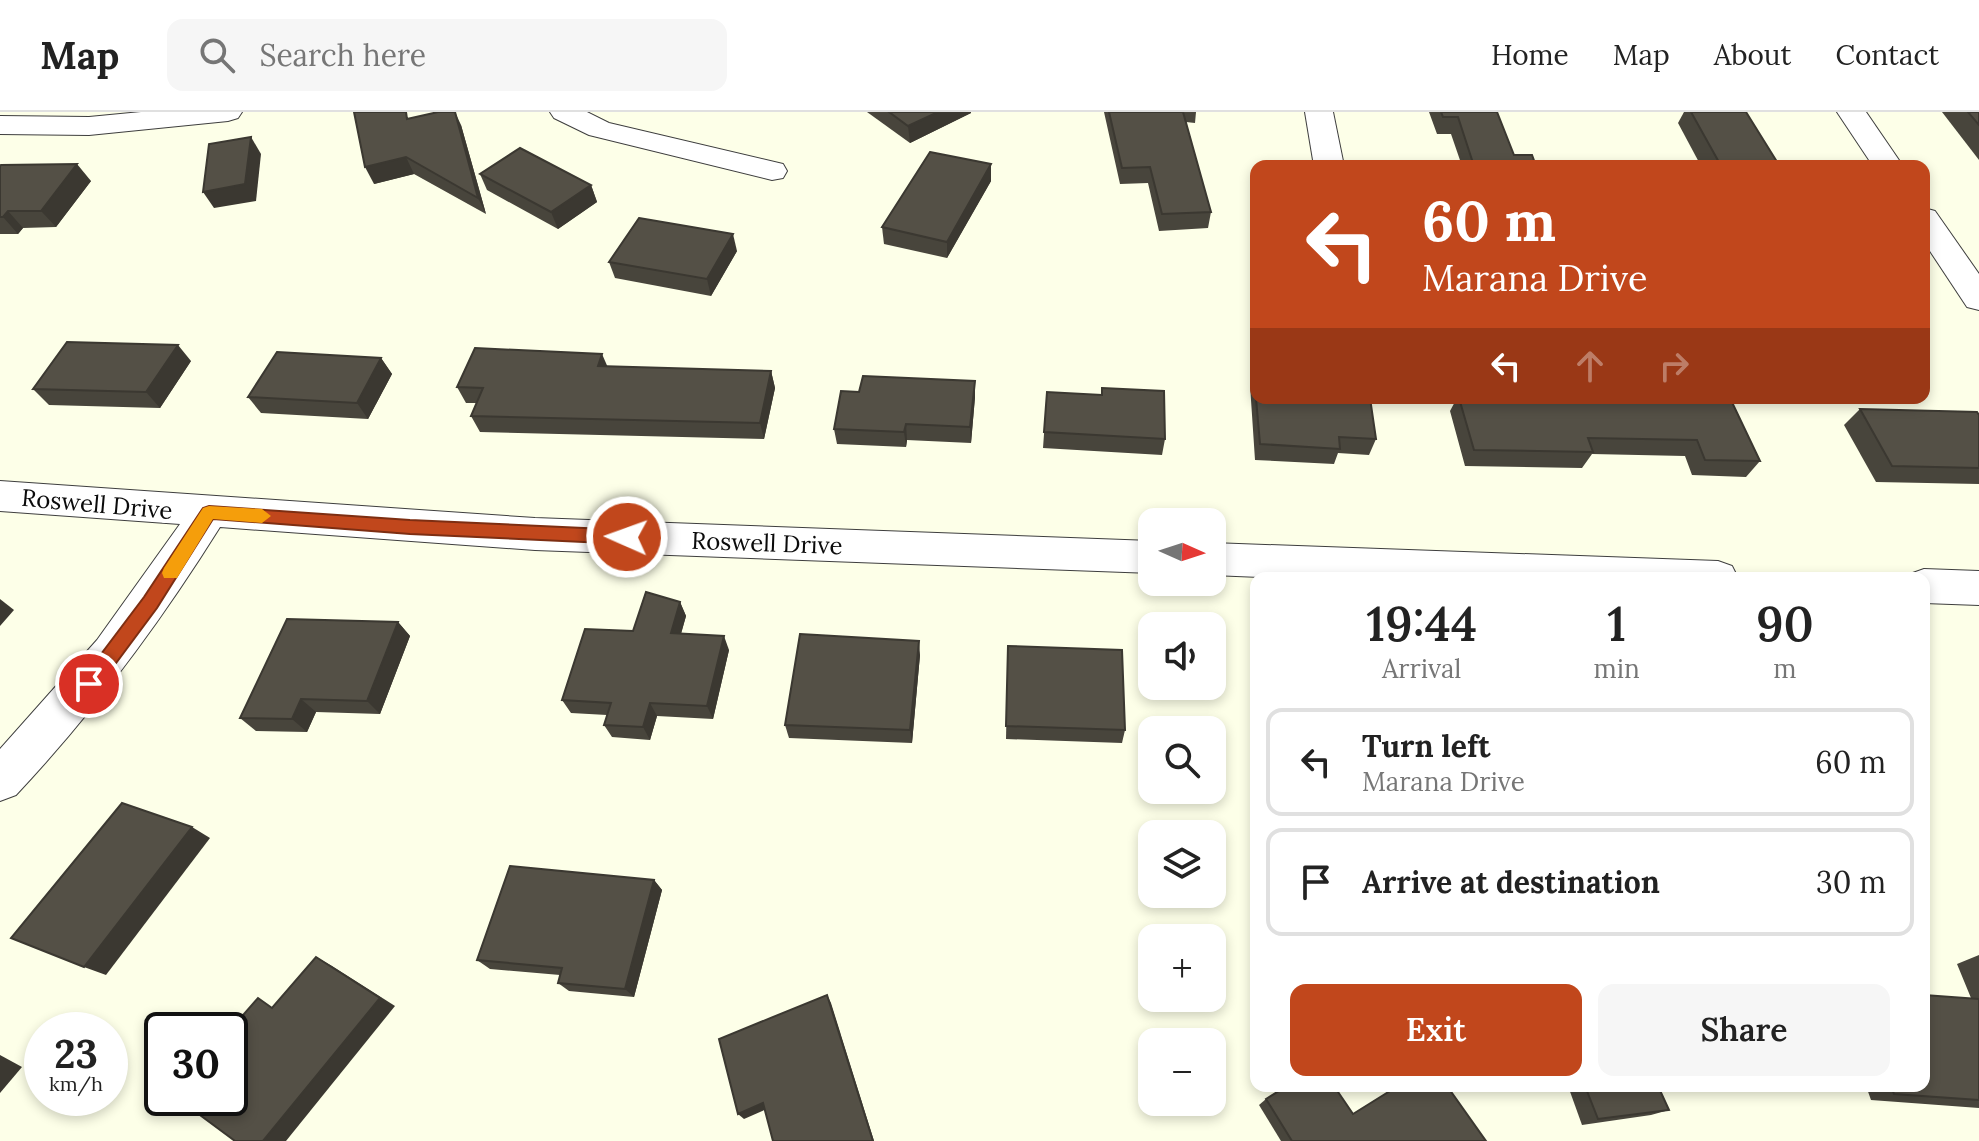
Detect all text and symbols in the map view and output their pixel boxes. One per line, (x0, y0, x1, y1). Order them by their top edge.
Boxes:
search box (167, 19, 727, 91)
text: Map (40, 31, 119, 79)
icon: search (195, 33, 239, 77)
text: Search here (259, 36, 426, 74)
text: Home (1491, 37, 1569, 73)
text: Map (1613, 37, 1670, 73)
text: About (1714, 37, 1791, 73)
text: Contact (1835, 37, 1939, 73)
text: 60 m (1422, 185, 1556, 256)
icon: left (1290, 192, 1394, 296)
text: Marana Drive (1422, 255, 1647, 301)
icon: left (1484, 344, 1528, 388)
icon: ahead (1568, 344, 1612, 388)
icon: right (1652, 344, 1696, 388)
street label: Roswell Drive (20, 482, 174, 526)
position arrow (585, 495, 669, 579)
north arrow (1138, 508, 1226, 596)
map controls (1138, 508, 1226, 1116)
street label: Roswell Drive (691, 525, 843, 561)
text: 19:44 (1366, 593, 1477, 654)
text: 1 (1607, 593, 1626, 654)
text: 90 (1756, 593, 1814, 654)
button: sound (1138, 612, 1226, 700)
pin (55, 650, 123, 718)
text: Arrival (1382, 652, 1461, 685)
text: min (1593, 652, 1640, 685)
text: m (1773, 652, 1796, 685)
icon: arrive (67, 662, 111, 706)
button: search (1138, 716, 1226, 804)
text: Turn left (1362, 727, 1490, 765)
icon: left (1294, 740, 1338, 784)
text: 60 m (1815, 743, 1886, 781)
text: Marana Drive (1362, 765, 1525, 798)
button: layers (1138, 820, 1226, 908)
icon: arrive (1294, 860, 1338, 904)
text: Arrive at destination (1362, 863, 1660, 901)
text: 30 m (1816, 863, 1886, 901)
button: + (1138, 924, 1226, 1012)
button: Exit (1290, 984, 1582, 1076)
button: Share (1598, 984, 1890, 1076)
speed limit sign: 30 (144, 1012, 248, 1116)
text: 23 (54, 1028, 98, 1079)
button: − (1138, 1028, 1226, 1116)
text: km/h (49, 1071, 103, 1096)

